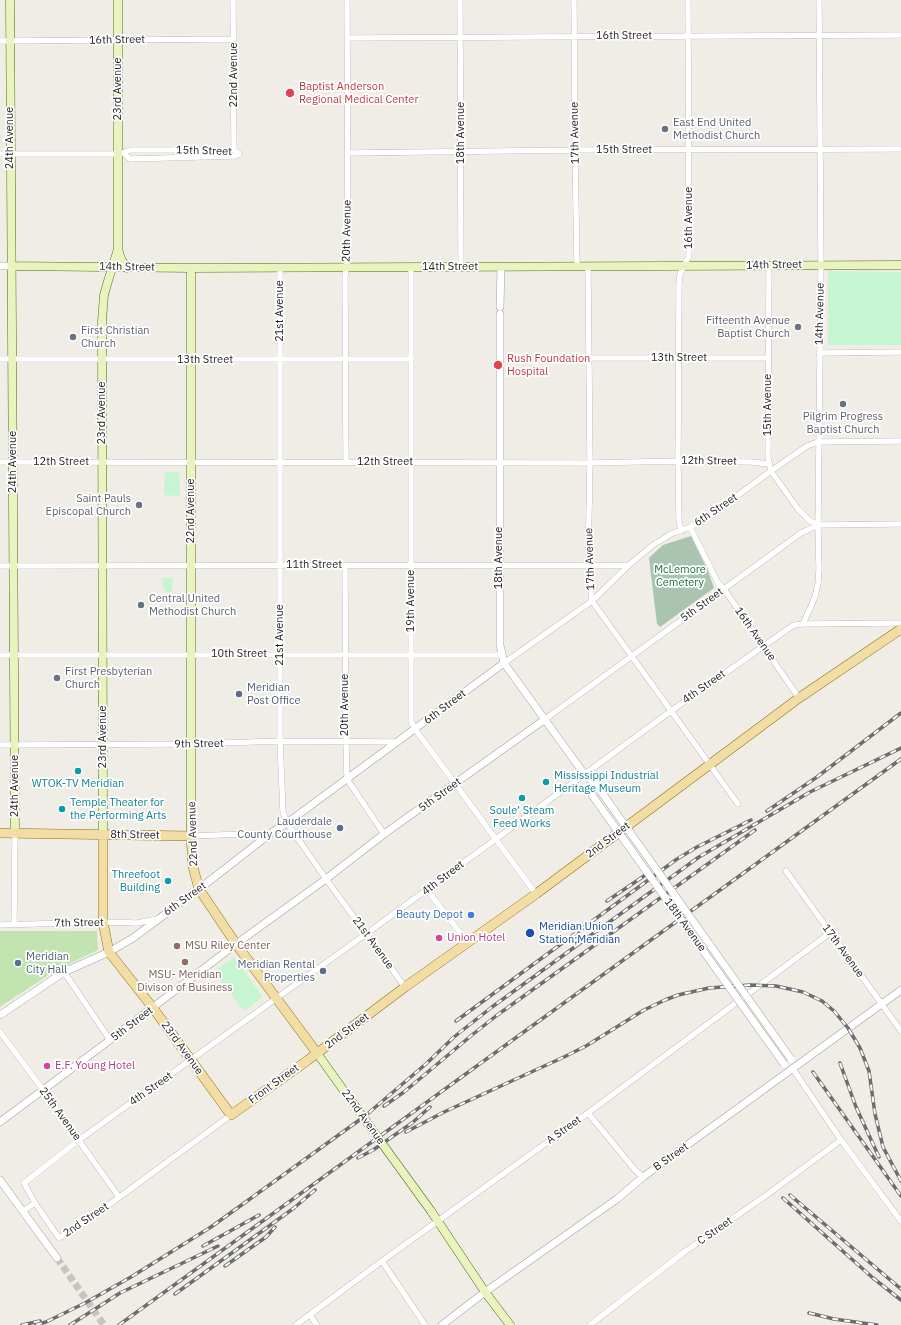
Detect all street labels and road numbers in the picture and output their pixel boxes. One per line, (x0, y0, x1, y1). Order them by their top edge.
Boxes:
street label: 16th Street (596, 29, 652, 43)
street label: 16th Street (89, 33, 145, 47)
street label: 22nd Avenue (227, 42, 241, 108)
street label: 23rd Avenue (111, 58, 125, 120)
street label: 18th Avenue (454, 102, 468, 164)
street label: 17th Avenue (568, 102, 582, 164)
street label: 24th Avenue (3, 107, 17, 169)
street label: 15th Street (176, 143, 232, 159)
street label: 15th Street (596, 143, 652, 157)
street label: 16th Avenue (682, 187, 696, 249)
street label: 20th Avenue (340, 200, 354, 262)
street label: 14th Street (746, 258, 802, 272)
street label: 14th Street (99, 260, 155, 274)
street label: 14th Street (422, 260, 478, 274)
street label: 21st Avenue (273, 280, 287, 342)
street label: 14th Avenue (813, 283, 827, 345)
street label: 13th Street (651, 351, 707, 365)
street label: 13th Street (177, 353, 233, 367)
street label: 15th Avenue (761, 374, 775, 436)
street label: 23rd Avenue (95, 382, 109, 444)
street label: 24th Avenue (6, 431, 20, 493)
street label: 12th Street (681, 454, 737, 468)
street label: 12th Street (33, 455, 89, 469)
street label: 12th Street (357, 455, 413, 469)
street label: 22nd Avenue (184, 478, 198, 544)
street label: 6th Street (692, 491, 740, 529)
street label: 18th Avenue (492, 527, 506, 589)
street label: 17th Avenue (582, 527, 598, 591)
street label: 11th Street (286, 558, 342, 572)
street label: 19th Avenue (404, 570, 418, 632)
street label: 5th Street (678, 585, 726, 625)
street label: 21st Avenue (273, 604, 287, 666)
street label: 16th Avenue (732, 605, 778, 663)
street label: 10th Street (211, 647, 267, 661)
street label: 4th Street (680, 667, 728, 707)
street label: 20th Avenue (338, 674, 352, 736)
street label: 6th Street (421, 687, 469, 727)
street label: 23rd Avenue (96, 706, 110, 768)
street label: 9th Street (174, 737, 224, 751)
street label: 24th Avenue (8, 755, 22, 817)
street label: 5th Street (416, 775, 464, 815)
street label: 22nd Avenue (185, 801, 201, 867)
street label: 2nd Street (583, 819, 633, 861)
street label: 8th Street (110, 828, 160, 842)
street label: 4th Street (419, 858, 467, 898)
street label: 6th Street (161, 879, 209, 919)
street label: 18th Avenue (661, 896, 709, 954)
street label: 21st Avenue (350, 914, 396, 972)
street label: 7th Street (54, 916, 104, 930)
street label: 17th Avenue (819, 922, 867, 980)
street label: 5th Street (108, 1004, 156, 1044)
street label: 2nd Street (322, 1010, 372, 1052)
street label: 23rd Avenue (158, 1019, 206, 1077)
street label: Front Street (246, 1061, 302, 1107)
street label: 4th Street (127, 1069, 175, 1109)
street label: 25th Avenue (36, 1085, 84, 1143)
street label: 22nd Avenue (339, 1087, 387, 1147)
street label: A Street (544, 1113, 584, 1147)
street label: B Street (651, 1140, 691, 1174)
street label: 2nd Street (61, 1200, 111, 1240)
street label: C Street (695, 1214, 735, 1248)

